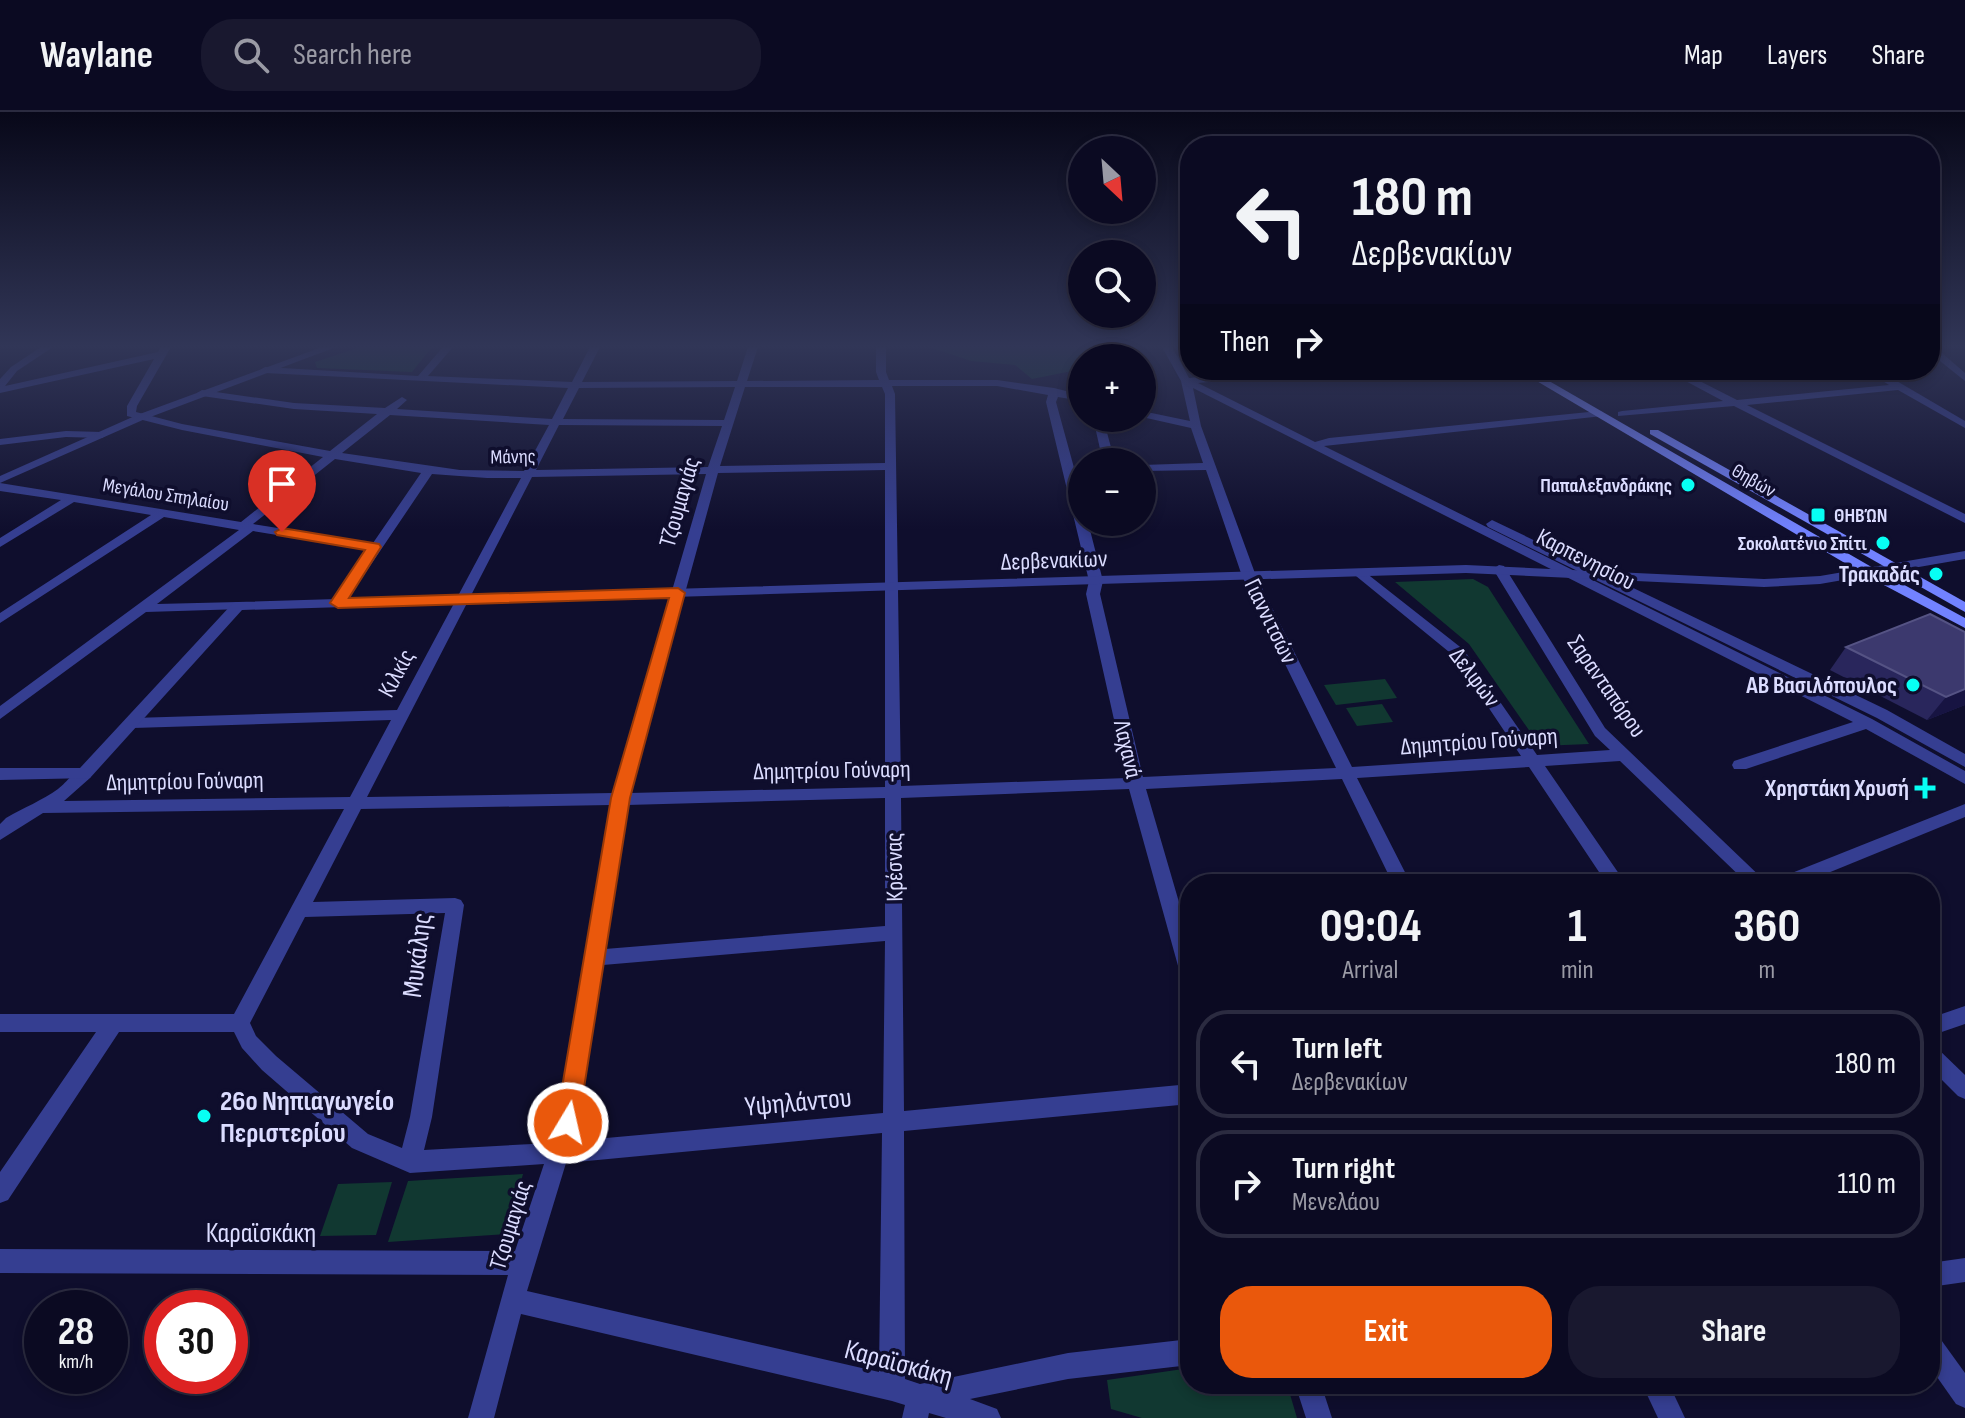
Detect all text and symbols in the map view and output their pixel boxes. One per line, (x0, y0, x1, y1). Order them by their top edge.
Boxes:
search box (201, 19, 761, 91)
text: Waylane (40, 33, 153, 78)
icon: search (229, 33, 273, 77)
text: Search here (293, 37, 412, 73)
text: Map (1684, 39, 1723, 72)
text: Layers (1767, 39, 1827, 72)
text: Share (1871, 39, 1925, 72)
north arrow (1068, 136, 1156, 224)
map controls (1068, 136, 1156, 536)
text: 180 m (1352, 165, 1473, 232)
icon: left (1220, 168, 1324, 272)
text: Δερβενακίων (1352, 233, 1512, 276)
button: search (1068, 240, 1156, 328)
icon: right (1286, 320, 1330, 364)
text: Then (1220, 324, 1270, 360)
button: + (1068, 344, 1156, 432)
street label: Μάνης (490, 445, 536, 469)
button: − (1068, 448, 1156, 536)
pin (248, 450, 316, 532)
street label: Τζουμαγιάς (653, 454, 706, 550)
street label: Θηβών (1727, 459, 1780, 503)
icon: arrive (260, 462, 304, 506)
street label: Μεγάλου Σπηλαίου (101, 473, 231, 517)
place label: Παπαλεξανδράκης (1540, 474, 1672, 498)
marker: Παπαλεξανδράκης (1679, 476, 1697, 494)
place label: ΘΗΒΏΝ (1834, 504, 1887, 528)
marker: ΘΗΒΏΝ (1809, 506, 1827, 524)
street label: Καρπενησίου (1532, 522, 1640, 597)
place label: Σοκολατένιο Σπίτι (1738, 532, 1868, 556)
marker: Σοκολατένιο Σπίτι (1874, 534, 1892, 552)
street label: Δερβενακίων (1000, 544, 1108, 577)
place label: Τρακαδάς (1839, 560, 1920, 589)
marker: Τρακαδάς (1927, 565, 1945, 583)
street label: Γιαννιτσών (1238, 574, 1303, 668)
street label: Σαρανταπόρου (1561, 630, 1652, 743)
street label: Δελφών (1443, 642, 1506, 713)
street label: Κιλκίς (372, 644, 421, 702)
place label: ΑΒ Βασιλόπουλος (1745, 671, 1897, 700)
marker: ΑΒ Βασιλόπουλος (1904, 676, 1922, 694)
street label: Λαχανά (1107, 716, 1148, 781)
street label: Δημητρίου Γούναρη (1399, 722, 1559, 761)
street label: Δημητρίου Γούναρη (753, 755, 911, 786)
street label: Δημητρίου Γούναρη (106, 766, 264, 797)
place label: Χρηστάκη Χρυσή (1764, 774, 1909, 803)
marker: Χρηστάκη Χρυσή (1916, 779, 1934, 797)
street label: Κρέσνας (879, 832, 910, 902)
text: 09:04 (1320, 898, 1421, 955)
text: 1 (1568, 898, 1587, 955)
text: 360 (1733, 898, 1800, 955)
street label: Μυκάλης (396, 911, 439, 999)
text: Arrival (1343, 955, 1398, 986)
text: min (1561, 955, 1594, 986)
text: m (1758, 955, 1775, 986)
text: Turn left (1292, 1031, 1382, 1067)
icon: left (1224, 1042, 1268, 1086)
text: 180 m (1835, 1046, 1896, 1082)
text: Δερβενακίων (1292, 1067, 1407, 1098)
position arrow (526, 1081, 610, 1165)
street label: Υψηλάντου (743, 1081, 853, 1124)
place label: 26ο Νηπιαγωγείο Περιστερίου (220, 1085, 394, 1150)
marker: 26ο Νηπιαγωγείο Περιστερίου (195, 1107, 213, 1125)
text: Turn right (1292, 1151, 1395, 1187)
icon: right (1224, 1162, 1268, 1206)
text: 110 m (1838, 1166, 1896, 1202)
street label: Τζουμαγιάς (483, 1177, 538, 1273)
text: Μενελάου (1292, 1187, 1380, 1218)
street label: Καραϊσκάκη (206, 1217, 316, 1250)
button: Exit (1220, 1286, 1552, 1378)
button: Share (1568, 1286, 1900, 1378)
speed limit sign: 30 (144, 1290, 248, 1394)
text: 28 (58, 1308, 94, 1356)
street label: Καραϊσκάκη (841, 1333, 956, 1394)
text: km/h (59, 1350, 93, 1374)

